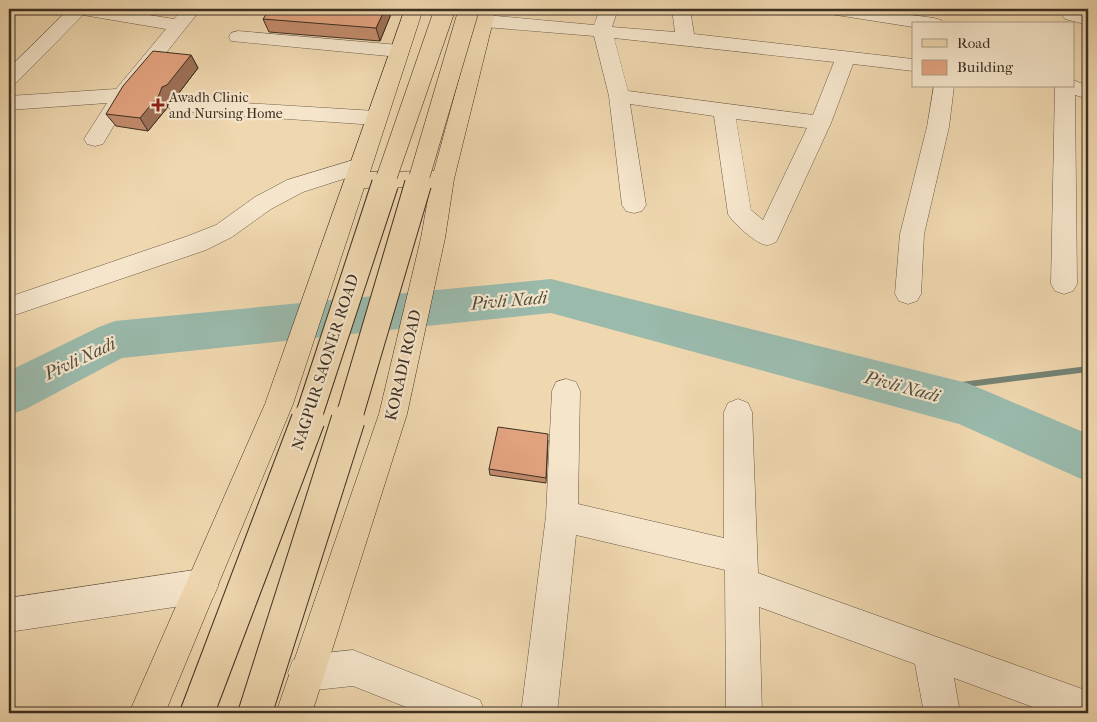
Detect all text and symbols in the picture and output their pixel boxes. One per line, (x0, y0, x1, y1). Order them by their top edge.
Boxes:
legend (912, 22, 1074, 88)
text: Road (957, 34, 991, 52)
text: Building (957, 58, 1014, 76)
place label: Awadh Clinic and Nursing Home (168, 89, 283, 122)
marker: Awadh Clinic and Nursing Home (151, 98, 165, 112)
street label: NAGPUR SAONER ROAD (288, 272, 362, 452)
water label: Pivli Nadi (469, 287, 550, 315)
street label: KORADI ROAD (381, 308, 425, 422)
water label: Pivli Nadi (40, 333, 121, 385)
water label: Pivli Nadi (861, 367, 943, 408)

